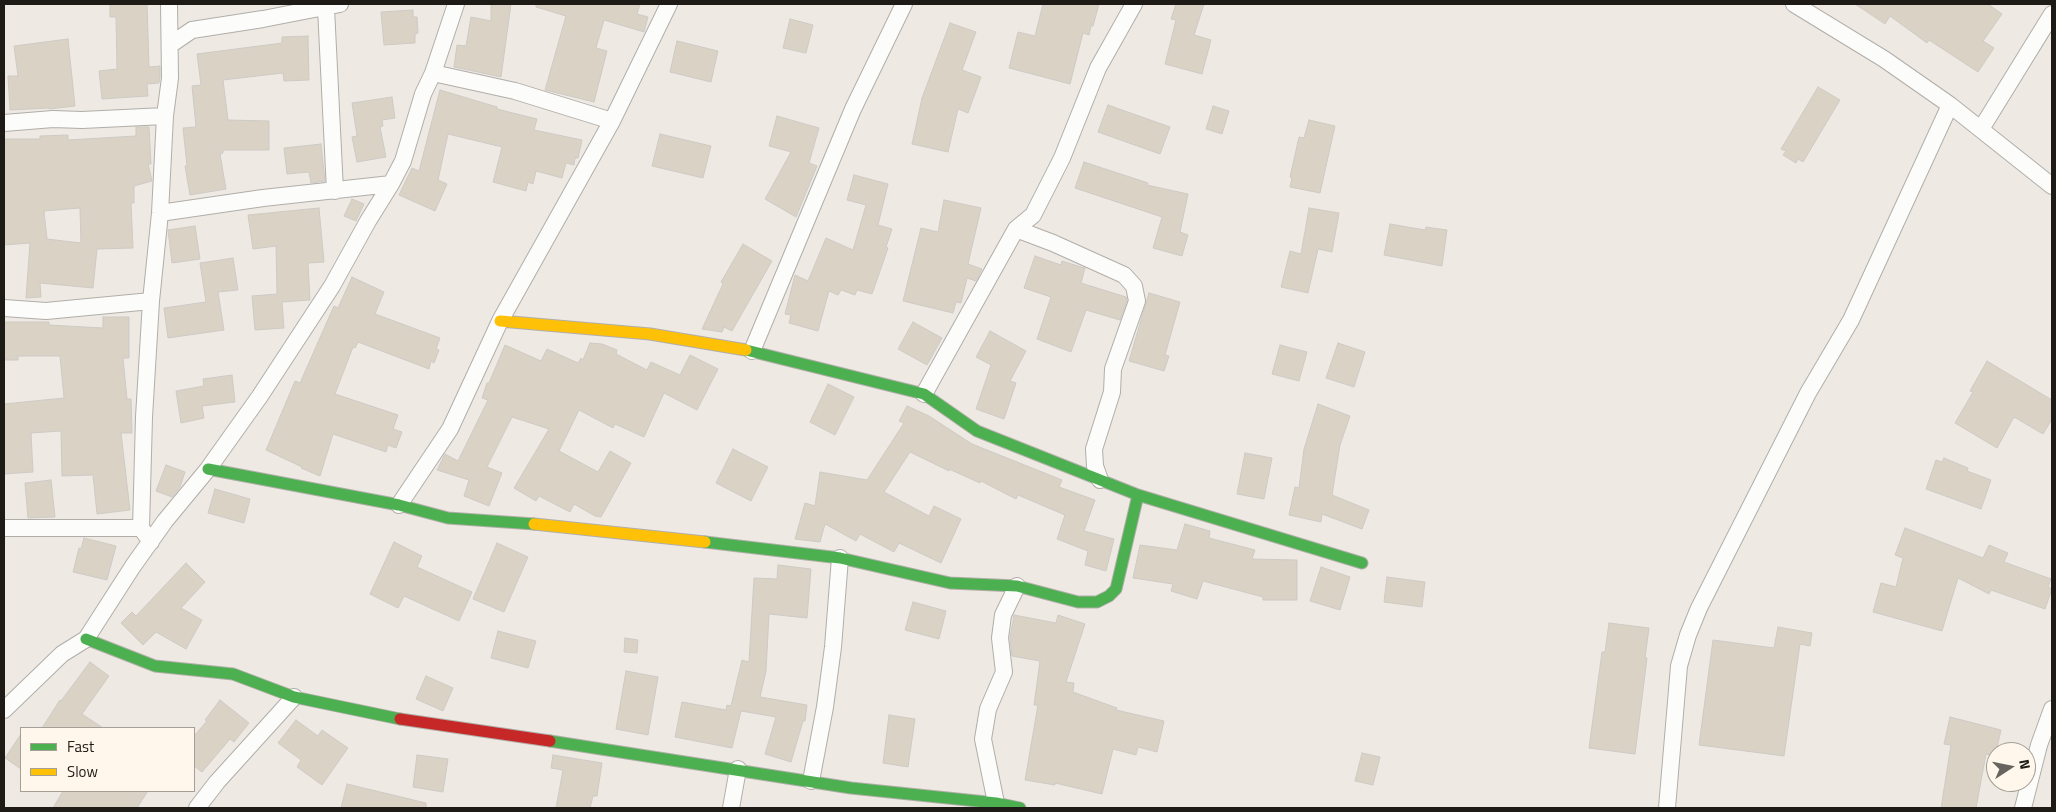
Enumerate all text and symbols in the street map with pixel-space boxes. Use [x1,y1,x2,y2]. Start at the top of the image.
legend [20,727,195,792]
text: Fast [67,735,94,758]
north arrow [1986,742,2036,792]
text: N [2014,757,2036,771]
text: Slow [67,760,98,783]

